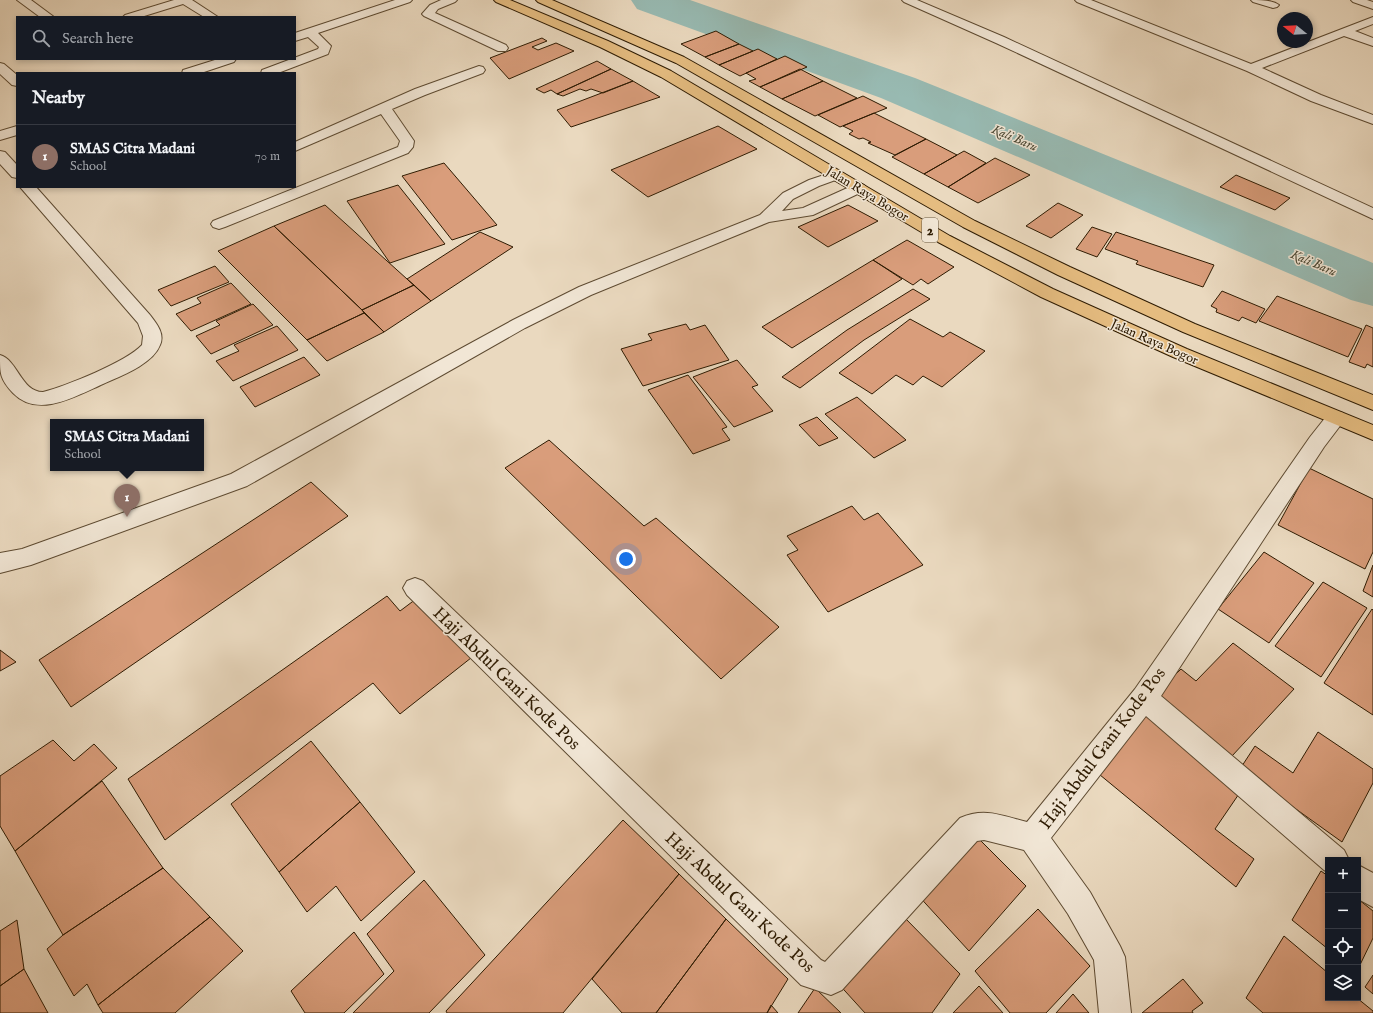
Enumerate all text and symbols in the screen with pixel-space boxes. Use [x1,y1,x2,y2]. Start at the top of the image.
north arrow [1277,12,1313,48]
search box [16,16,296,60]
icon: search [30,27,52,49]
text: Search here [62,29,133,48]
text: Nearby [32,88,85,109]
water label: Kali Baru [988,121,1040,156]
text: SMAS Citra Madani [70,139,195,158]
text: 1 [43,148,47,165]
text: 70 m [255,148,280,165]
text: School [70,158,107,175]
street label: Jalan Raya Bogor [821,162,912,226]
road number: 2 [922,218,938,242]
water label: Kali Baru [1287,246,1339,281]
street label: Jalan Raya Bogor [1106,315,1201,369]
popup [50,419,204,471]
text: SMAS Citra Madani [64,427,190,446]
text: School [64,446,101,463]
pin: 1 [114,484,140,517]
your location [616,549,636,569]
street label: Haji Abdul Gani Kode Pos [427,602,585,756]
street label: Haji Abdul Gani Kode Pos [1035,663,1172,834]
street label: Haji Abdul Gani Kode Pos [659,828,819,979]
map controls [1325,857,1361,1001]
button: + [1325,857,1361,893]
button: − [1325,893,1361,929]
button: locate [1325,929,1361,965]
button: layers [1325,965,1361,1001]

